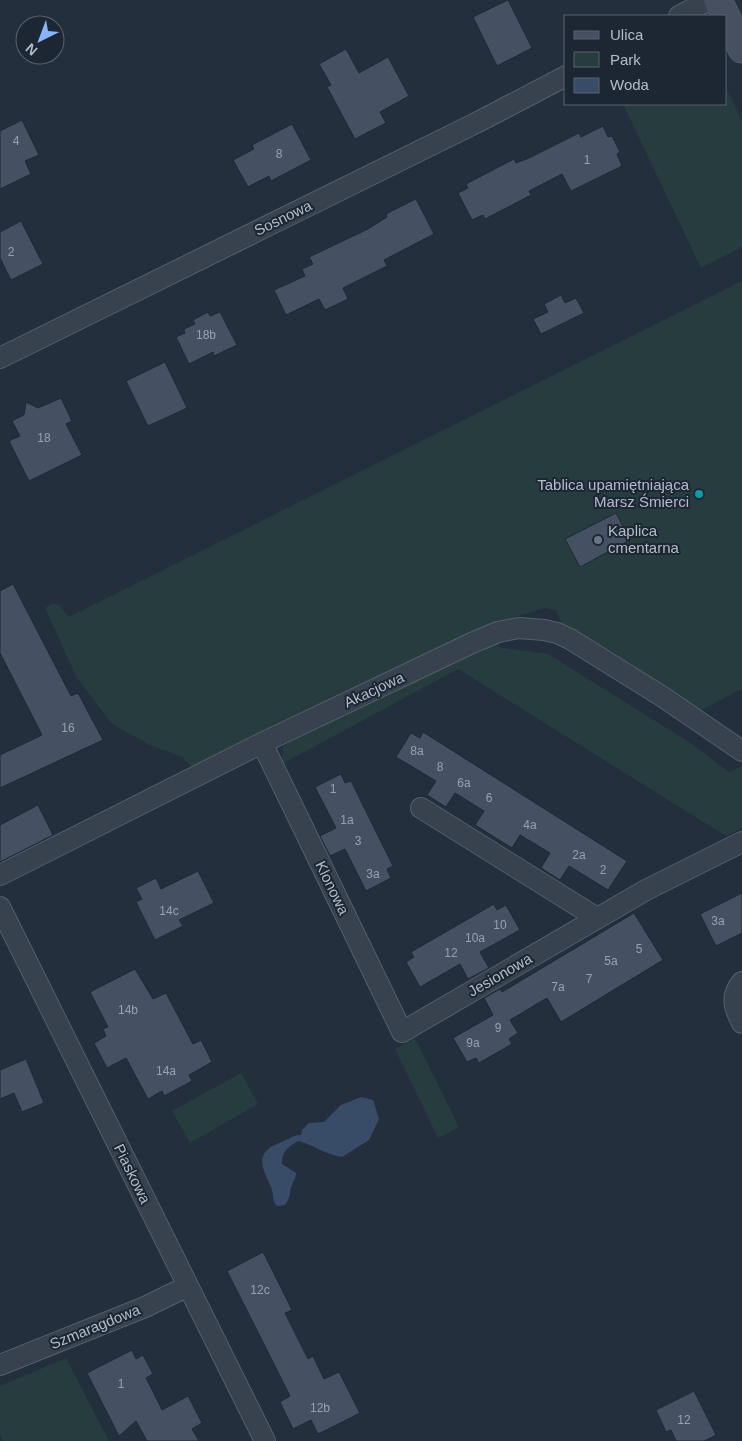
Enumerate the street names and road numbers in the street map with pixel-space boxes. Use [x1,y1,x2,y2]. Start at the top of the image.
street label: Sosnowa [251,196,315,239]
street label: Akacjowa [341,668,407,711]
street label: Klonowa [312,858,353,918]
street label: Jesionowa [465,949,535,1000]
street label: Piaskowa [111,1141,154,1207]
street label: Szmaragdowa [47,1300,143,1352]

